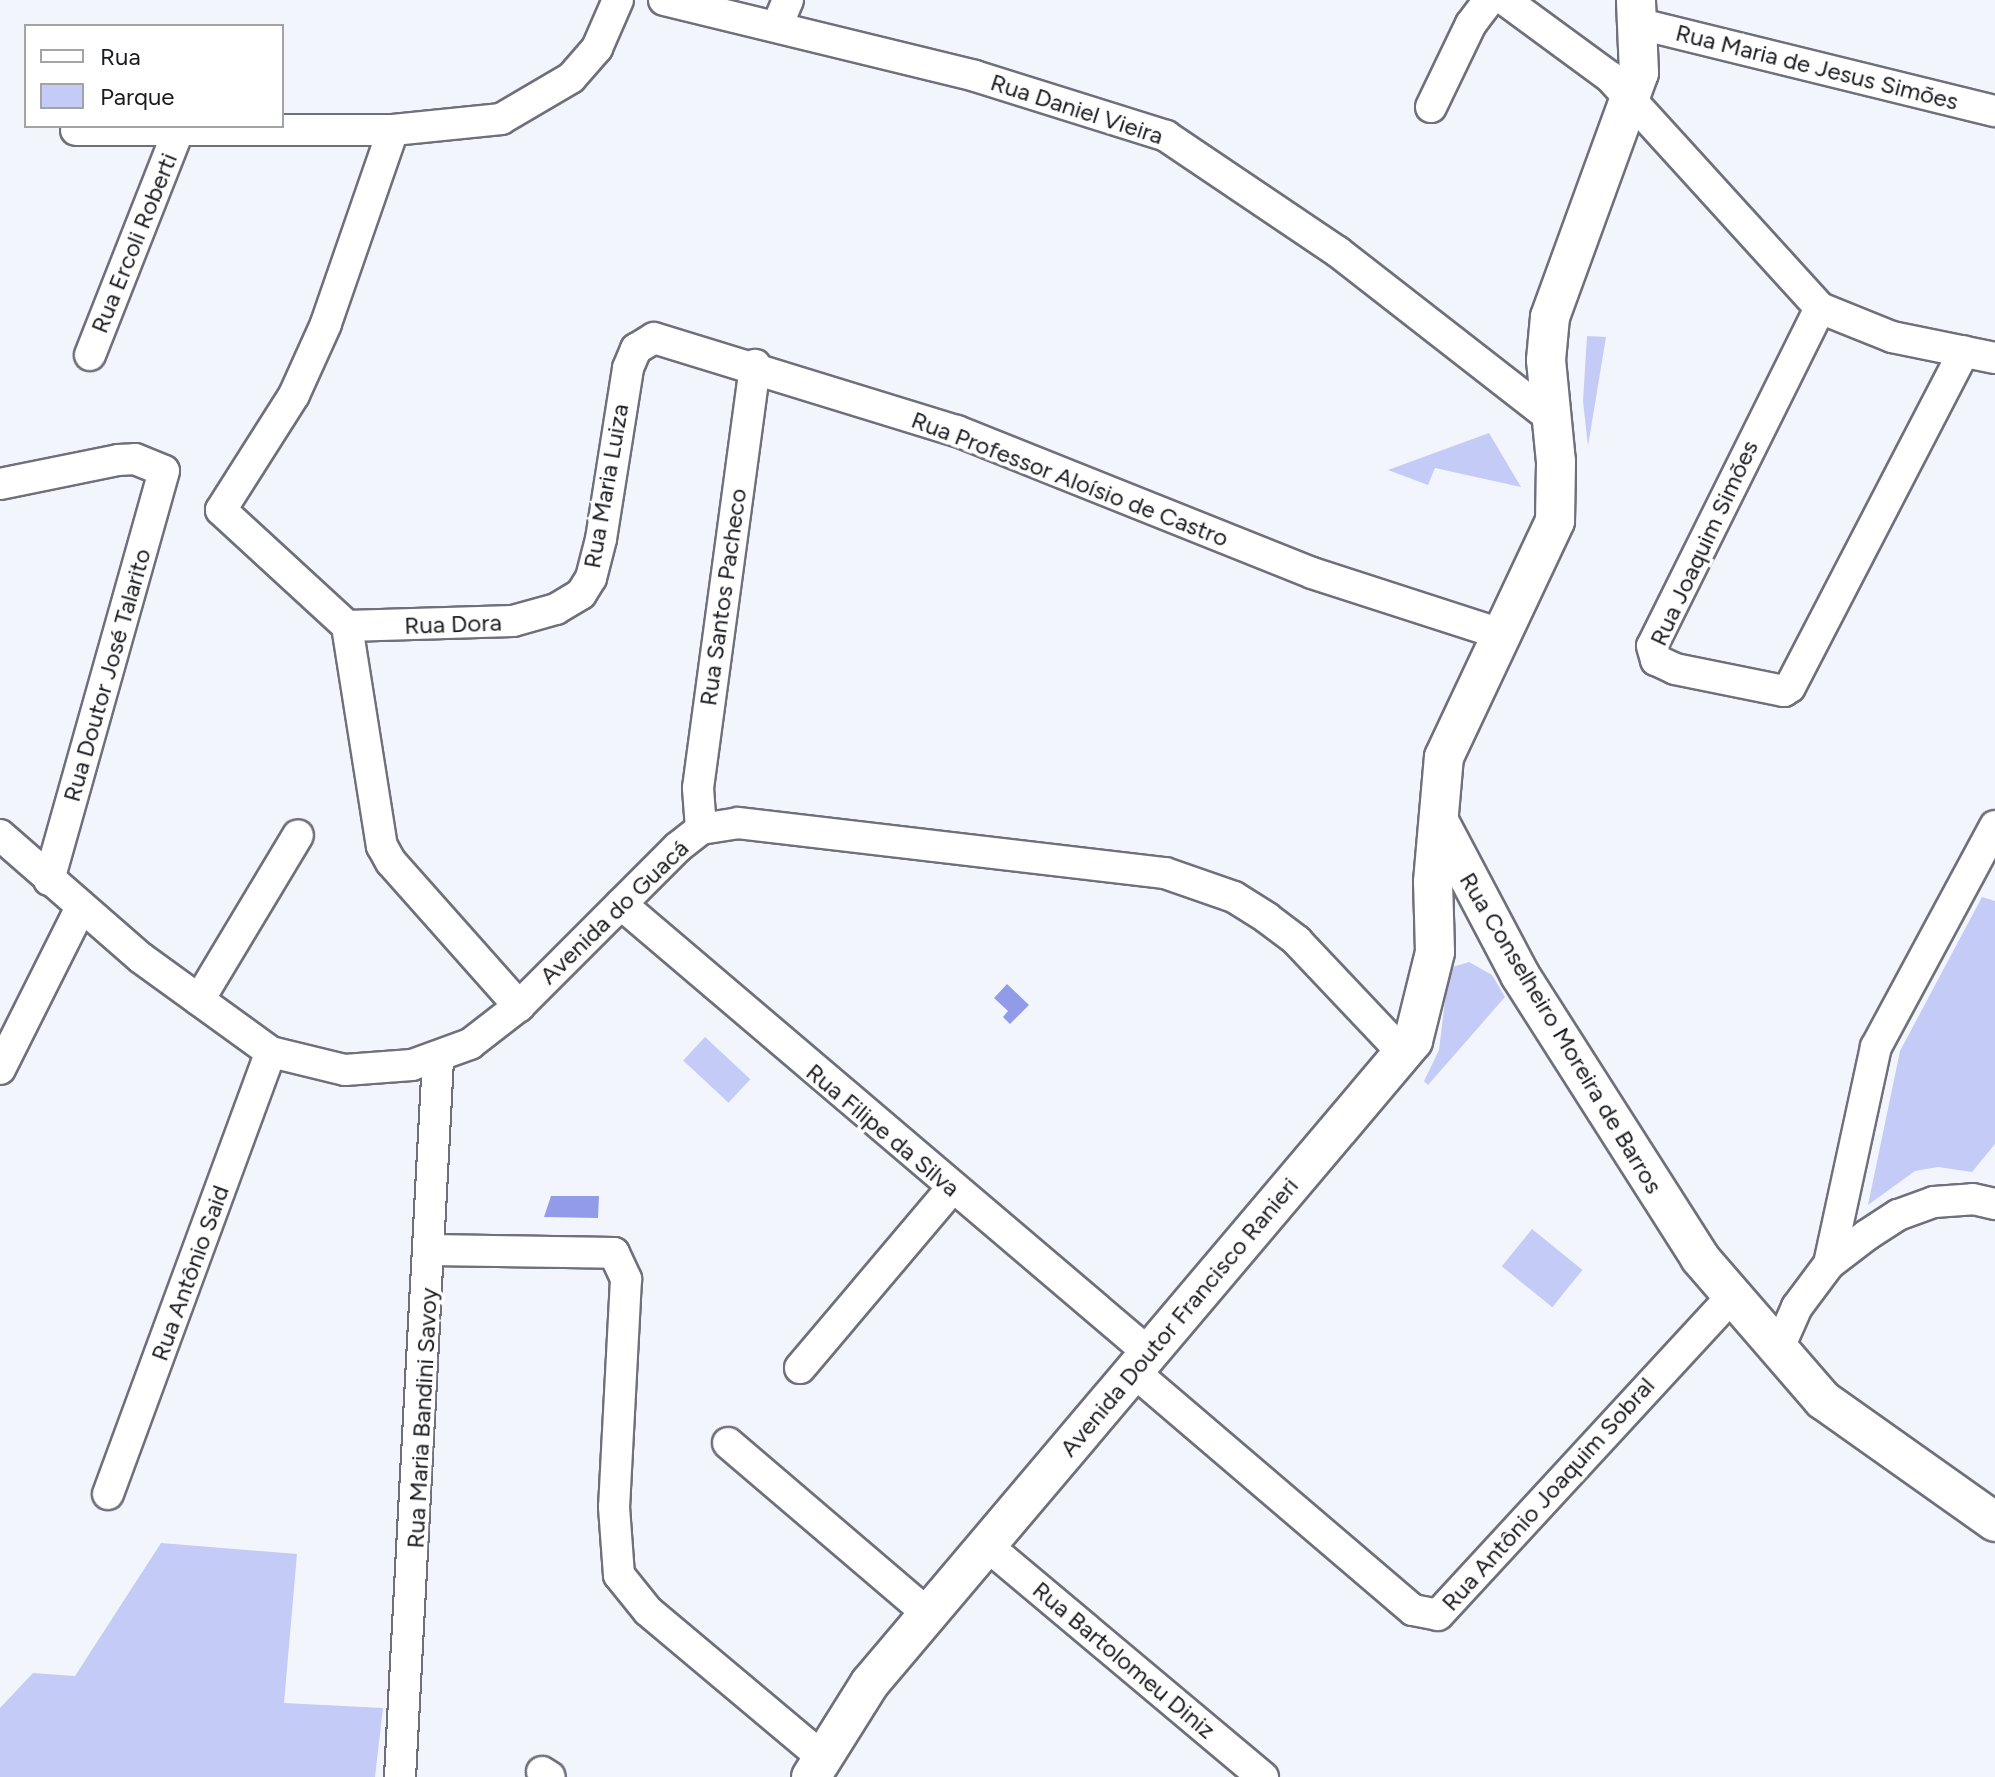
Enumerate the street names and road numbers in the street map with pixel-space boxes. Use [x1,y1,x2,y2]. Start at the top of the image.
street label: Rua Maria de Jesus Simões [1673,18,1961,116]
street label: Rua Daniel Vieira [987,68,1167,150]
street label: Rua Ercoli Roberti [85,149,183,337]
street label: Rua Maria Luiza [577,402,635,570]
street label: Rua Professor Aloísio de Castro [907,405,1233,553]
street label: Rua Joaquim Simões [1644,436,1764,650]
street label: Rua Santos Pacheco [693,486,753,708]
street label: Rua Doutor José Talarito [57,545,157,805]
street label: Rua Dora [404,608,502,640]
street label: Avenida do Guacá [534,834,694,990]
street label: Rua Conselheiro Moreira de Barros [1454,867,1668,1199]
street label: Rua Filipe da Silva [800,1057,966,1203]
street label: Avenida Doutor Francisco Ranieri [1054,1172,1304,1462]
street label: Rua Antônio Said [145,1181,235,1365]
street label: Rua Maria Bandini Savoy [401,1287,443,1549]
street label: Rua Antônio Joaquim Sobral [1436,1371,1660,1617]
street label: Rua Bartolomeu Diniz [1027,1575,1221,1745]

